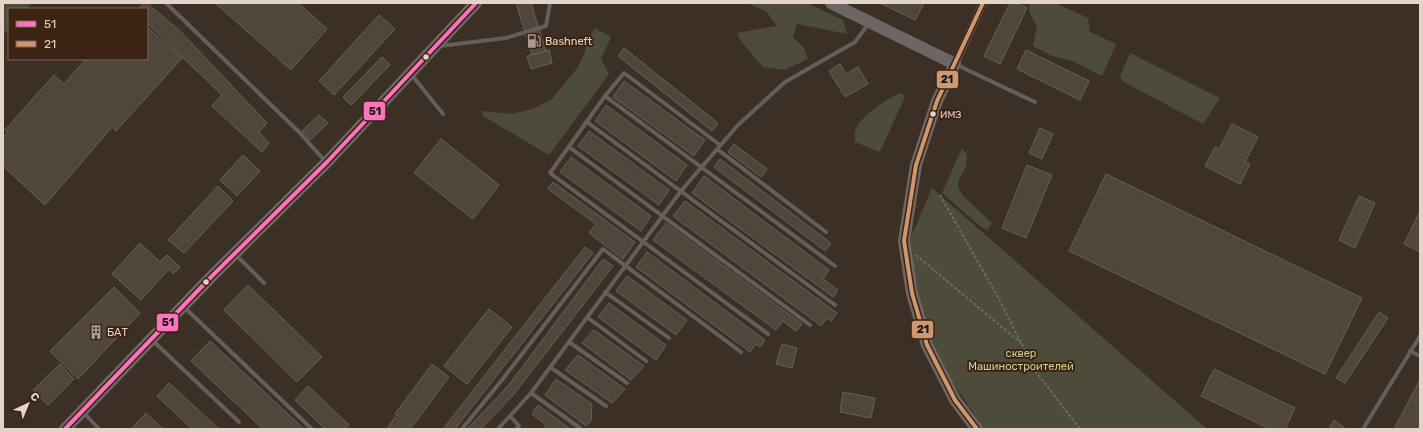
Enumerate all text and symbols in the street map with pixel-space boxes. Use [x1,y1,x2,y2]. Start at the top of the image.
legend [8,8,148,60]
text: 51 [44,17,56,31]
fuel station icon: Bashneft [526,33,542,49]
place label: Bashneft [545,35,593,48]
text: 21 [44,37,56,51]
unlabelled marker [421,52,431,62]
line badge: 21 [936,70,959,89]
text: 21 [941,73,953,86]
line badge: 51 [363,101,386,121]
text: 51 [369,105,381,118]
marker: ИМЗ [928,109,938,119]
place label: ИМЗ [940,109,962,121]
unlabelled marker [201,277,211,287]
line badge: 51 [156,313,179,332]
text: 51 [162,316,174,329]
line badge: 21 [911,320,934,339]
text: 21 [917,323,929,336]
building icon: БАТ [88,324,104,340]
place label: БАТ [107,326,128,339]
park label: сквер Машиностроителей [968,347,1074,373]
north arrow [8,384,48,424]
text: С [27,390,42,405]

